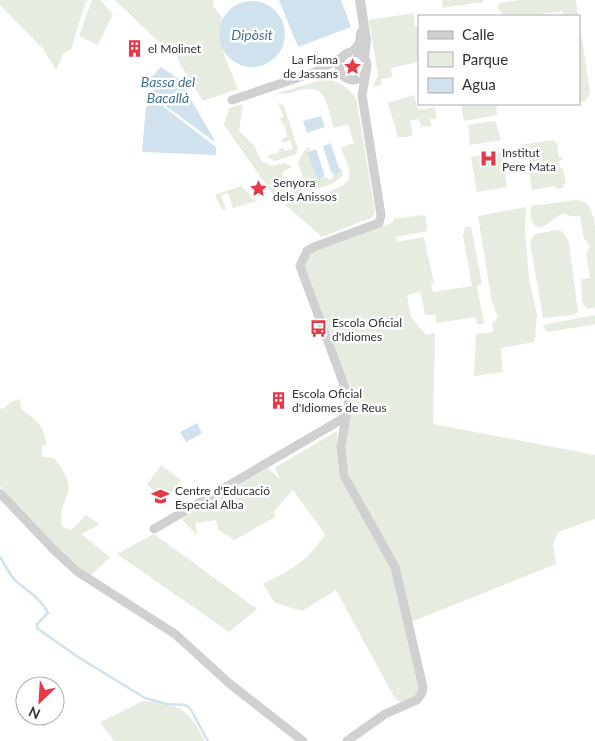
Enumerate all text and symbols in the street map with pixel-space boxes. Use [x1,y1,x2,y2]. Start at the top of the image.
legend [418,15,580,105]
text: Calle [462,25,495,43]
water label: Dipòsit [231,26,273,43]
building icon: el Molinet [124,38,144,58]
place label: el Molinet [148,41,202,56]
text: Parque [462,50,508,68]
place label: La Flama de Jassans [283,52,338,81]
place icon: La Flama de Jassans [342,56,362,76]
water label: Bassa del Bacallà [141,73,195,106]
text: Agua [462,75,496,93]
place label: Institut Pere Mata [502,145,556,174]
hospital icon: Institut Pere Mata [478,149,498,169]
place label: Senyora dels Anissos [273,175,337,204]
place icon: Senyora dels Anissos [249,179,269,199]
place label: Escola Oficial d'Idiomes [332,315,402,344]
bus stop icon: Escola Oficial d'Idiomes [308,319,328,339]
place label: Escola Oficial d'Idiomes de Reus [292,386,387,415]
building icon: Escola Oficial d'Idiomes de Reus [268,390,288,410]
place label: Centre d'Educació Especial Alba [175,483,270,512]
school or university icon: Centre d'Educació Especial Alba [151,487,171,507]
north arrow [15,676,65,726]
text: N [26,703,43,723]

